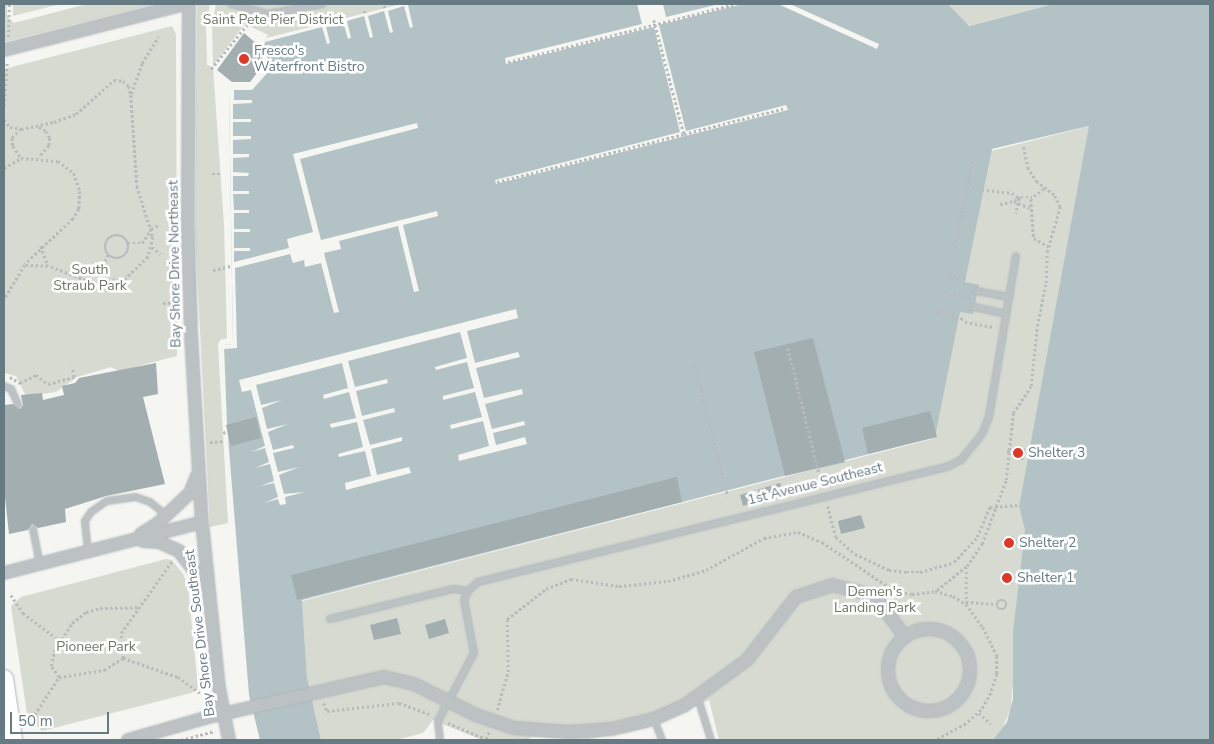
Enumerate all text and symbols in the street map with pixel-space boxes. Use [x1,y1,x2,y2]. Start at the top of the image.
park label: Saint Pete Pier District [203,12,343,28]
place label: Fresco's Waterfront Bistro [254,43,364,75]
marker: Fresco's Waterfront Bistro [238,53,250,65]
street label: Bay Shore Drive Northeast [165,180,185,348]
park label: South Straub Park [53,262,127,294]
place label: Shelter 3 [1028,445,1085,461]
marker: Shelter 3 [1012,447,1024,459]
street label: 1st Avenue Southeast [746,459,884,509]
place label: Shelter 2 [1019,535,1076,551]
marker: Shelter 2 [1003,537,1015,549]
street label: Bay Shore Drive Southeast [181,548,219,718]
place label: Shelter 1 [1017,570,1074,586]
marker: Shelter 1 [1001,572,1013,584]
park label: Demen's Landing Park [834,584,916,616]
park label: Pioneer Park [56,639,136,655]
scale bar [12,702,111,734]
text: 50 m [18,711,53,731]

